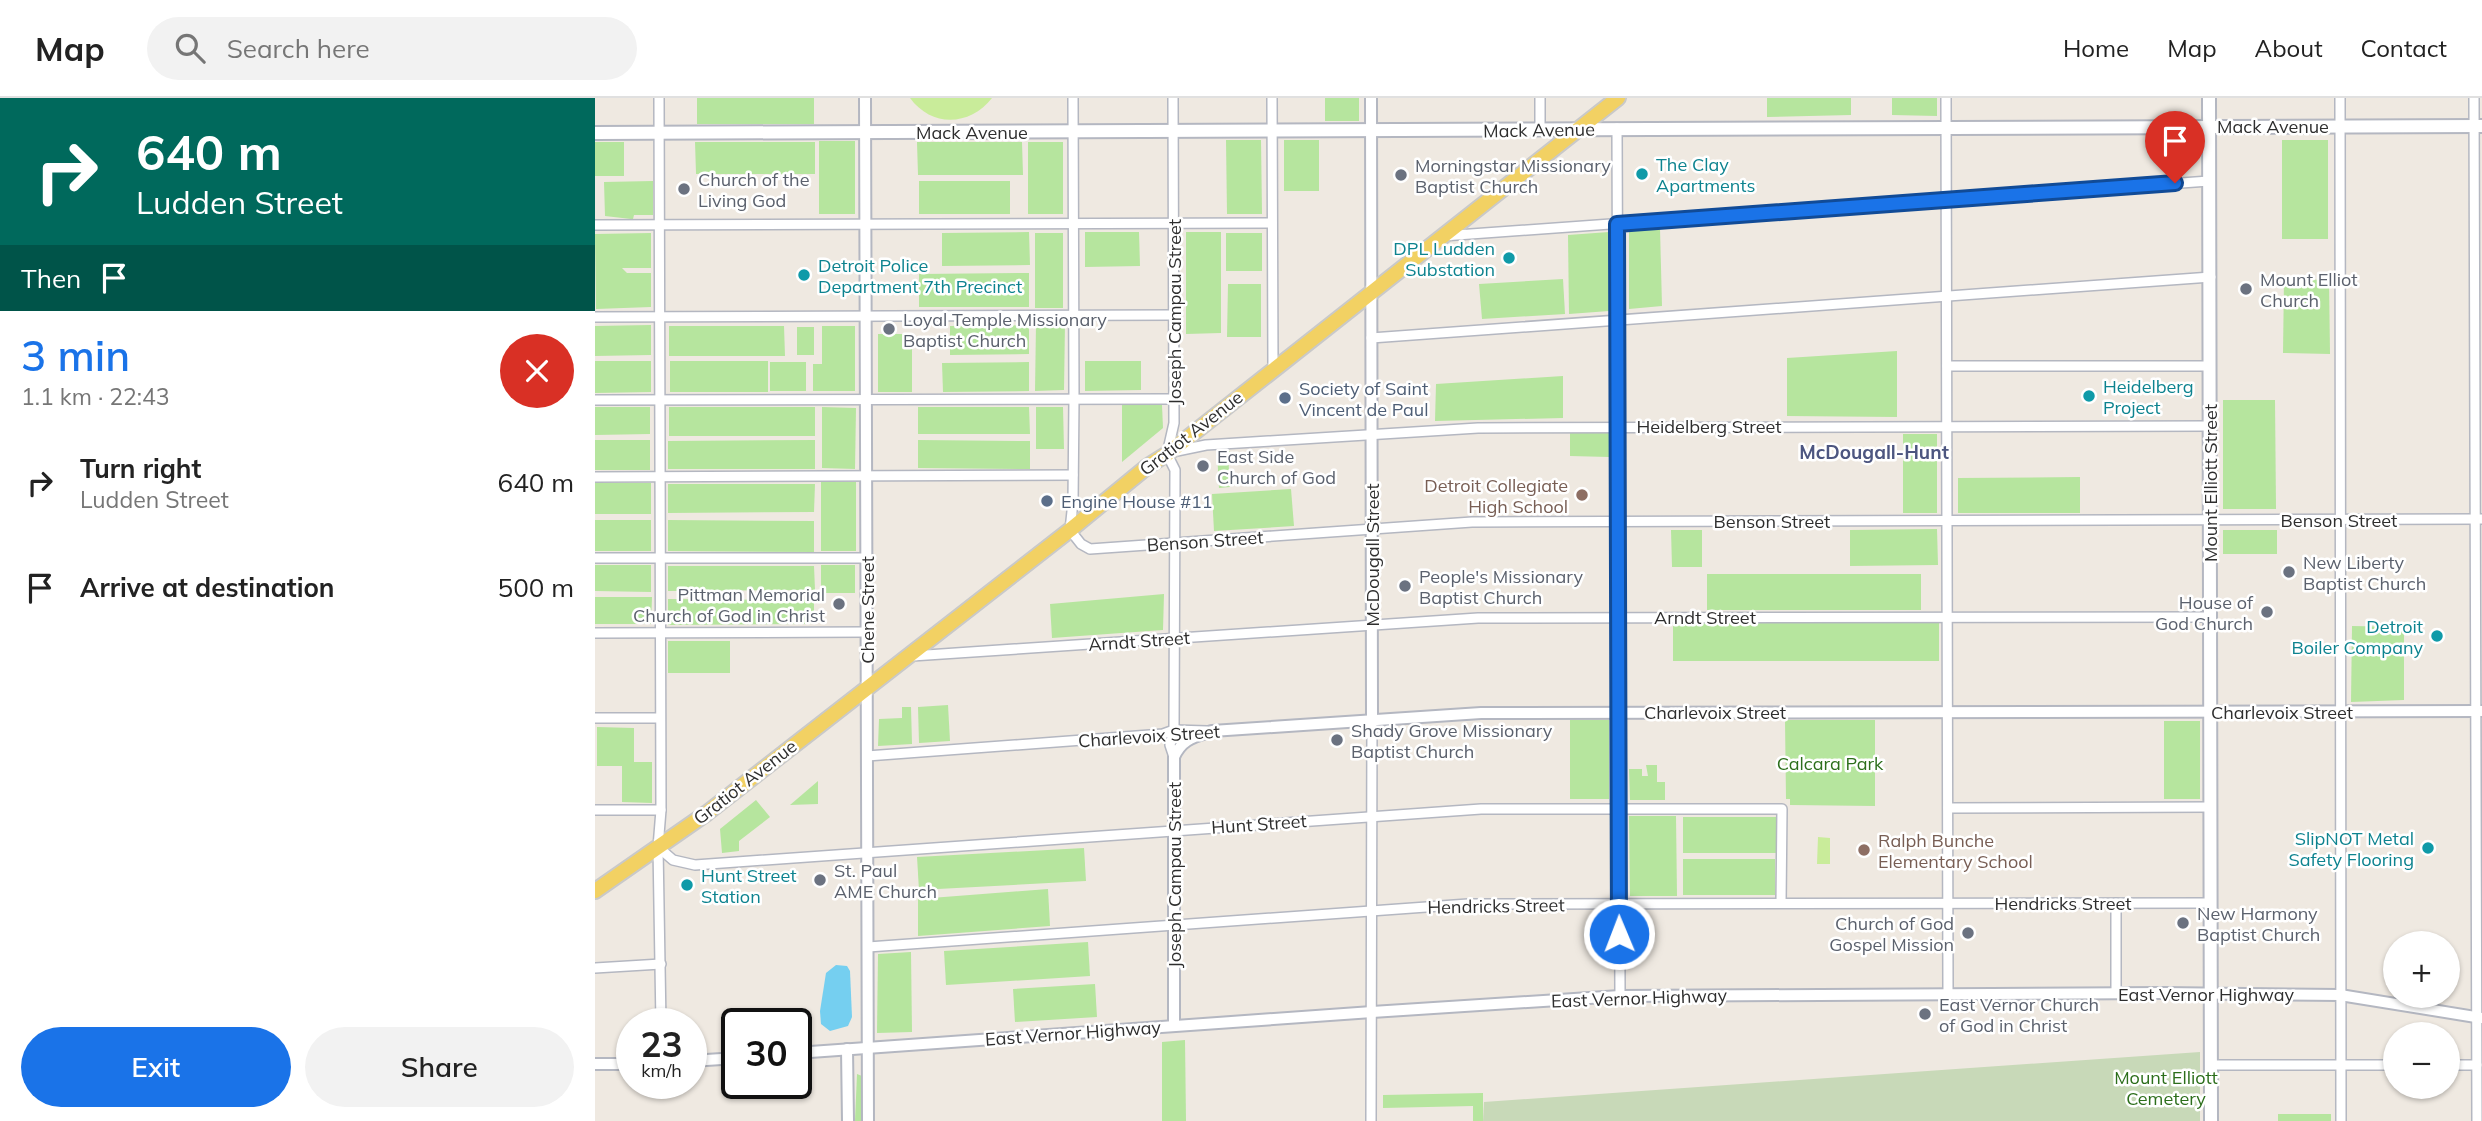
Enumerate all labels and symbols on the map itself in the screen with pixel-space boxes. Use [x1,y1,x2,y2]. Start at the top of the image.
pin [2145,111,2205,183]
street label: Mack Avenue [2217,115,2329,138]
street label: Mack Avenue [1483,118,1595,142]
street label: Mack Avenue [916,121,1028,144]
place label: The Clay Apartments [1656,153,1756,197]
place label: Morningstar Missionary Baptist Church [1415,154,1611,198]
marker: The Clay Apartments [1634,166,1650,182]
marker: Morningstar Missionary Baptist Church [1393,167,1409,183]
place label: Church of the Living God [698,168,809,212]
marker: Church of the Living God [676,181,692,197]
street label: Joseph Campau Street [1163,219,1186,405]
place label: DPL Ludden Substation [1393,237,1495,281]
marker: DPL Ludden Substation [1501,250,1517,266]
place label: Detroit Police Department 7th Precinct [818,254,1022,298]
marker: Detroit Police Department 7th Precinct [796,267,812,283]
place label: Mount Elliot Church [2260,268,2358,312]
marker: Mount Elliot Church [2238,281,2254,297]
place label: Loyal Temple Missionary Baptist Church [903,308,1107,352]
marker: Loyal Temple Missionary Baptist Church [881,321,897,337]
place label: Heidelberg Project [2103,375,2194,419]
place label: Society of Saint Vincent de Paul [1299,377,1429,421]
street label: Gratiot Avenue [1135,385,1247,481]
marker: Heidelberg Project [2081,388,2097,404]
marker: Society of Saint Vincent de Paul [1277,390,1293,406]
street label: Mount Elliott Street [2199,404,2222,562]
street label: Heidelberg Street [1636,415,1782,438]
district label: McDougall-Hunt [1799,440,1949,464]
place label: East Side Church of God [1217,445,1336,489]
marker: East Side Church of God [1195,458,1211,474]
place label: Detroit Collegiate High School [1424,474,1568,518]
street label: McDougall Street [1361,483,1384,627]
marker: Detroit Collegiate High School [1574,487,1590,503]
place label: Engine House #11 [1061,490,1213,513]
marker: Engine House #11 [1039,493,1055,509]
street label: Benson Street [2281,509,2397,532]
street label: Benson Street [1714,510,1830,533]
street label: Benson Street [1146,525,1264,557]
place label: New Liberty Baptist Church [2303,551,2426,595]
street label: Chene Street [856,556,879,664]
marker: New Liberty Baptist Church [2281,564,2297,580]
place label: People's Missionary Baptist Church [1419,565,1583,609]
marker: People's Missionary Baptist Church [1397,578,1413,594]
place label: Pittman Memorial Church of God in Christ [633,583,825,627]
place label: House of God Church [2155,591,2254,635]
marker: Pittman Memorial Church of God in Christ [831,596,847,612]
marker: House of God Church [2259,604,2275,620]
street label: Arndt Street [1654,606,1756,629]
place label: Detroit Boiler Company [2292,615,2423,659]
street label: Arndt Street [1087,626,1191,656]
marker: Detroit Boiler Company [2429,628,2445,644]
street label: Charlevoix Street [1644,701,1786,724]
street label: Charlevoix Street [2211,701,2353,724]
place label: Shady Grove Missionary Baptist Church [1351,719,1553,763]
street label: Charlevoix Street [1077,720,1221,752]
marker: Shady Grove Missionary Baptist Church [1329,732,1345,748]
street label: Gratiot Avenue [689,734,801,830]
park label: Calcara Park [1777,752,1884,775]
street label: Joseph Campau Street [1163,782,1186,968]
street label: Hunt Street [1211,809,1307,839]
place label: SlipNOT Metal Safety Flooring [2289,827,2414,871]
place label: Ralph Bunche Elementary School [1878,829,2033,873]
marker: SlipNOT Metal Safety Flooring [2420,840,2436,856]
marker: Ralph Bunche Elementary School [1856,842,1872,858]
place label: St. Paul AME Church [834,859,937,903]
place label: Hunt Street Station [701,864,797,908]
marker: St. Paul AME Church [812,872,828,888]
marker: Hunt Street Station [679,877,695,893]
street label: Hendricks Street [1994,892,2132,915]
street label: Hendricks Street [1427,893,1565,919]
position arrow [1582,897,1656,971]
place label: New Harmony Baptist Church [2197,902,2320,946]
place label: Church of God Gospel Mission [1829,912,1954,956]
marker: New Harmony Baptist Church [2175,915,2191,931]
marker: Church of God Gospel Mission [1960,925,1976,941]
street label: East Vernor Highway [1551,983,1728,1013]
street label: East Vernor Highway [2118,983,2294,1006]
place label: East Vernor Church of God in Christ [1939,993,2099,1037]
marker: East Vernor Church of God in Christ [1917,1006,1933,1022]
speed limit sign: 30 [721,1008,812,1099]
street label: East Vernor Highway [984,1015,1162,1051]
park label: Mount Elliott Cemetery [2114,1066,2218,1110]

